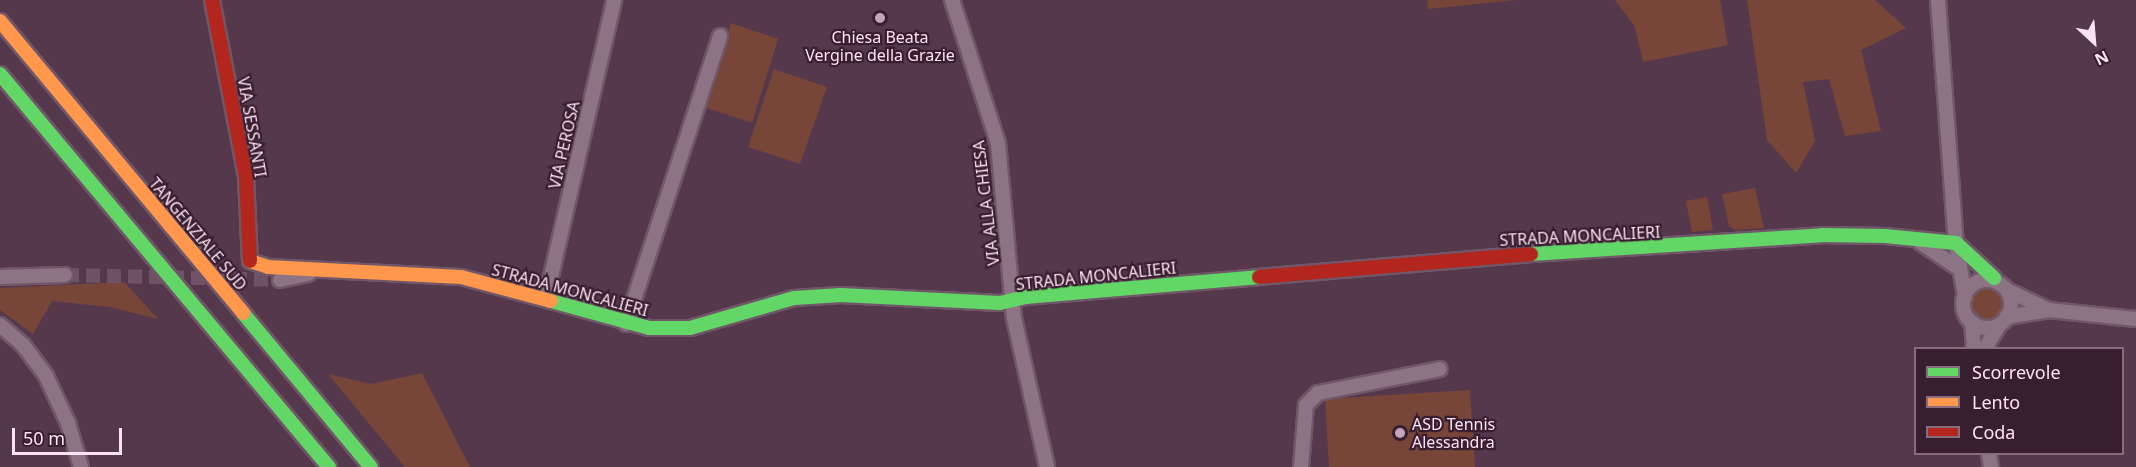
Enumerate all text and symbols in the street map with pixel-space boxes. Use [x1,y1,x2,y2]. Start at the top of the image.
marker: Chiesa Beata Vergine della Grazie [873,11,887,25]
north arrow [2064,12,2124,72]
place label: Chiesa Beata Vergine della Grazie [805,27,955,65]
text: N [2091,45,2113,71]
street label: VIA SESSANTI [234,75,270,179]
street label: VIA PEROSA [545,99,583,191]
street label: VIA ALLA CHIESA [969,139,1003,267]
street label: TANGENZIALE SUD [145,174,251,294]
street label: STRADA MONCALIERI [1499,222,1661,250]
street label: STRADA MONCALIERI [1015,258,1177,294]
street label: STRADA MONCALIERI [490,260,650,320]
legend [1914,347,2124,455]
text: Scorrevole [1972,360,2061,384]
text: Lento [1972,390,2020,414]
place label: ASD Tennis Alessandra [1412,414,1495,452]
scale bar [15,416,124,454]
text: Coda [1972,420,2015,444]
text: 50 m [23,426,65,450]
marker: ASD Tennis Alessandra [1393,426,1407,440]

